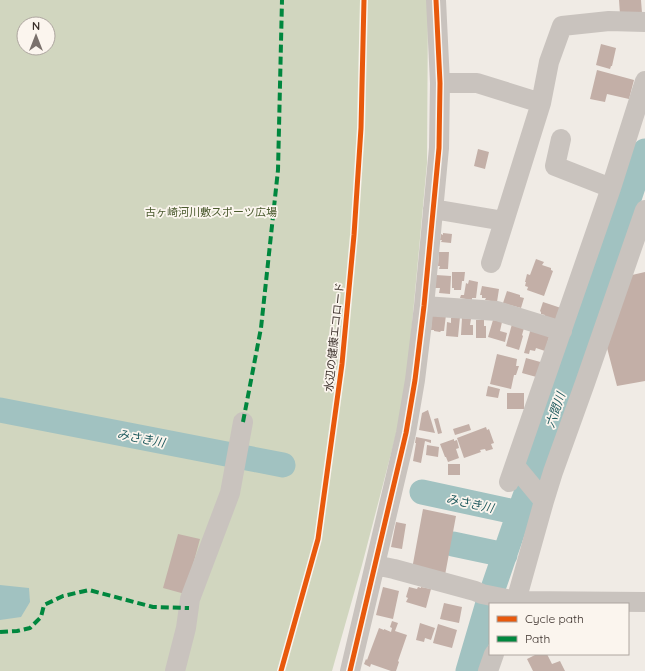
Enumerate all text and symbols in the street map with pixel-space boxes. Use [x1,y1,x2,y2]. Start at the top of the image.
north arrow [16,16,56,56]
text: N [32,19,40,33]
park label: 古ヶ崎河川敷スポーツ広場 [145,205,277,219]
street label: 水辺の健康エコロード [321,282,347,392]
water label: 六間川 [542,389,569,429]
water label: みさき川 [116,426,168,450]
water label: みさき川 [445,491,497,516]
legend [489,603,629,655]
text: Cycle path [525,611,584,626]
text: Path [525,631,550,646]

